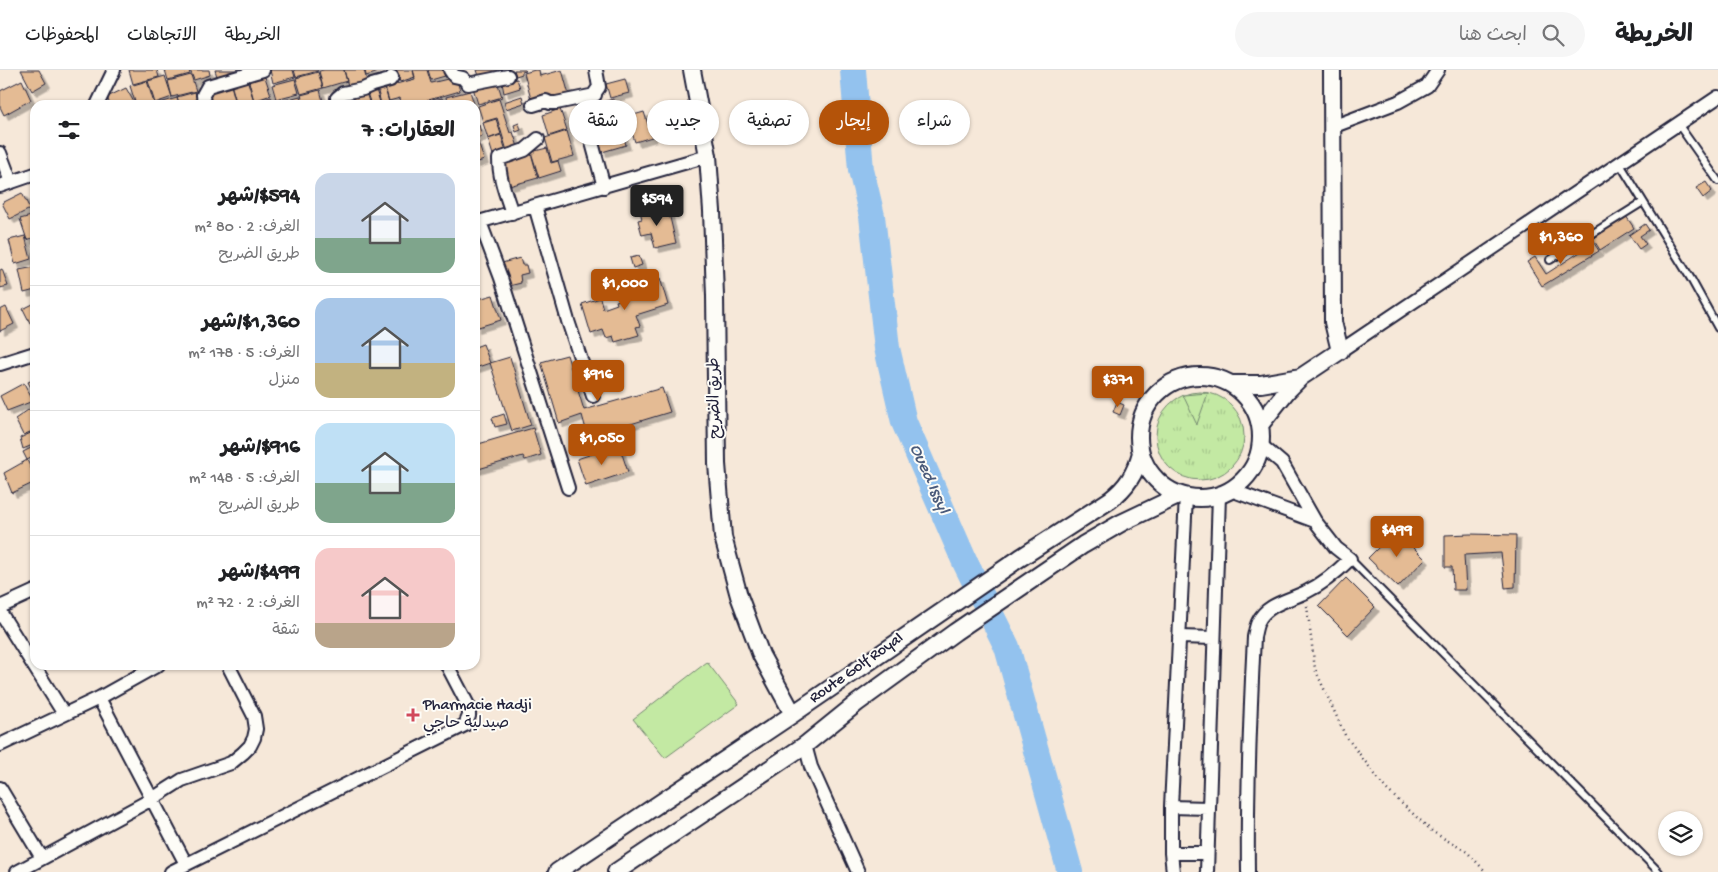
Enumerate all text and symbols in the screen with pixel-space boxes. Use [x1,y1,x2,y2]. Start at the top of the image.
search box [1235,12,1585,57]
icon: search [1539,21,1567,49]
text: الخريطة [1615,22,1693,51]
text: ابحث هنا [1459,25,1527,48]
text: المحفوظات [25,26,99,47]
text: الاتجاهات [127,26,197,47]
text: الخريطة [225,26,281,47]
chip: شقة [569,100,637,145]
chip: جديد [647,100,719,145]
chip: تصفية [729,100,809,145]
chip: إيجار [819,100,889,145]
chip: شراء [899,100,970,145]
icon: filters [55,116,83,144]
text: العقارات: 7 [362,120,455,145]
pin: $594 [627,184,687,227]
text: $594/شهر [219,185,300,210]
text: $594 [641,191,673,210]
icon: home [355,193,415,253]
text: الغرف: 2 · 80 m² [194,219,300,238]
pin: $1,360 [1520,222,1602,265]
text: $1,360 [1539,229,1583,248]
text: طريق الضريح [219,246,300,265]
pin: $1,000 [584,268,666,311]
text: $1,000 [602,275,648,294]
text: $1,360/شهر [202,311,300,336]
icon: home [355,318,415,378]
text: الغرف: 5 · 178 m² [188,345,300,364]
street label: طريق الضريح [706,357,726,439]
pin: $916 [568,360,628,402]
text: $916 [583,366,613,385]
pin: $371 [1088,366,1148,408]
text: منزل [268,372,300,391]
text: $371 [1103,372,1133,391]
pin: $1,050 [561,424,643,466]
text: $1,050 [579,430,625,449]
text: $916/شهر [221,436,300,461]
water label: Oued Issyl [904,441,954,518]
icon: home [355,443,415,503]
text: الغرف: 5 · 148 m² [189,470,300,489]
text: طريق الضريح [219,497,300,516]
pin: $499 [1367,516,1427,558]
text: $499 [1382,522,1412,541]
text: $499/شهر [220,561,300,586]
icon: home [355,568,415,628]
text: الغرف: 2 · 72 m² [196,595,300,614]
text: شقة [272,622,300,641]
street label: Route Golf Royal [806,630,908,708]
place label: Pharmacie Hadji صيدلية حاجي [422,697,532,736]
marker: Pharmacie Hadji صيدلية حاجي [407,709,419,721]
map controls [1658,811,1703,856]
button: layers [1658,811,1703,856]

